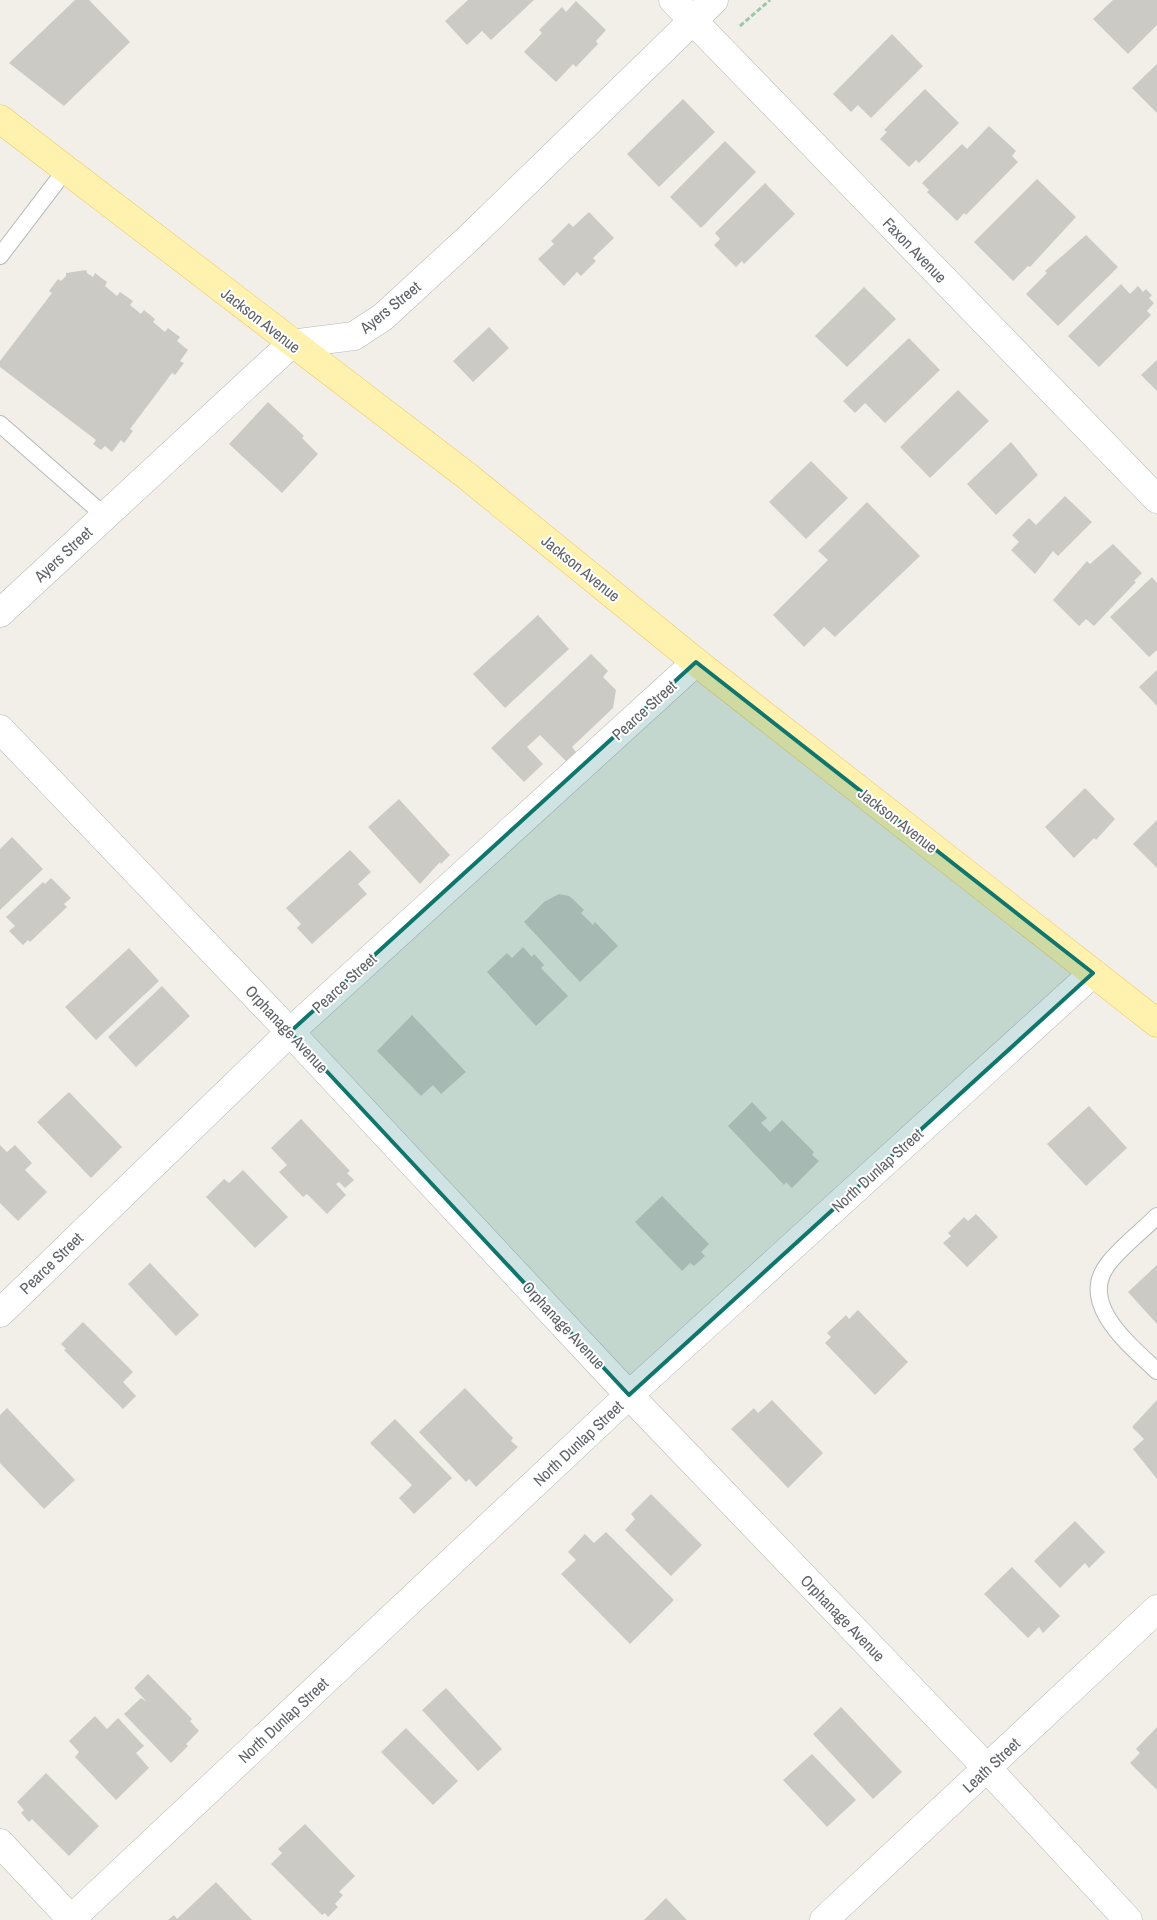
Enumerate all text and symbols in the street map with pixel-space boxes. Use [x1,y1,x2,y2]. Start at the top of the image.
street label: Faxon Avenue [878,212,952,288]
street label: Ayers Street [354,276,425,339]
street label: Jackson Avenue [217,282,305,358]
street label: Ayers Street [28,521,97,587]
street label: Jackson Avenue [537,529,625,607]
street label: Pearce Street [607,675,681,745]
street label: Jackson Avenue [854,782,942,858]
street label: Pearce Street [307,948,381,1018]
street label: Orphanage Avenue [240,980,334,1078]
street label: North Dunlap Street [827,1123,928,1217]
street label: Pearce Street [15,1227,88,1299]
street label: Orphanage Avenue [517,1276,611,1374]
street label: North Dunlap Street [528,1395,628,1491]
street label: Orphanage Avenue [796,1570,890,1666]
street label: North Dunlap Street [233,1672,333,1768]
street label: Leath Street [957,1732,1025,1797]

